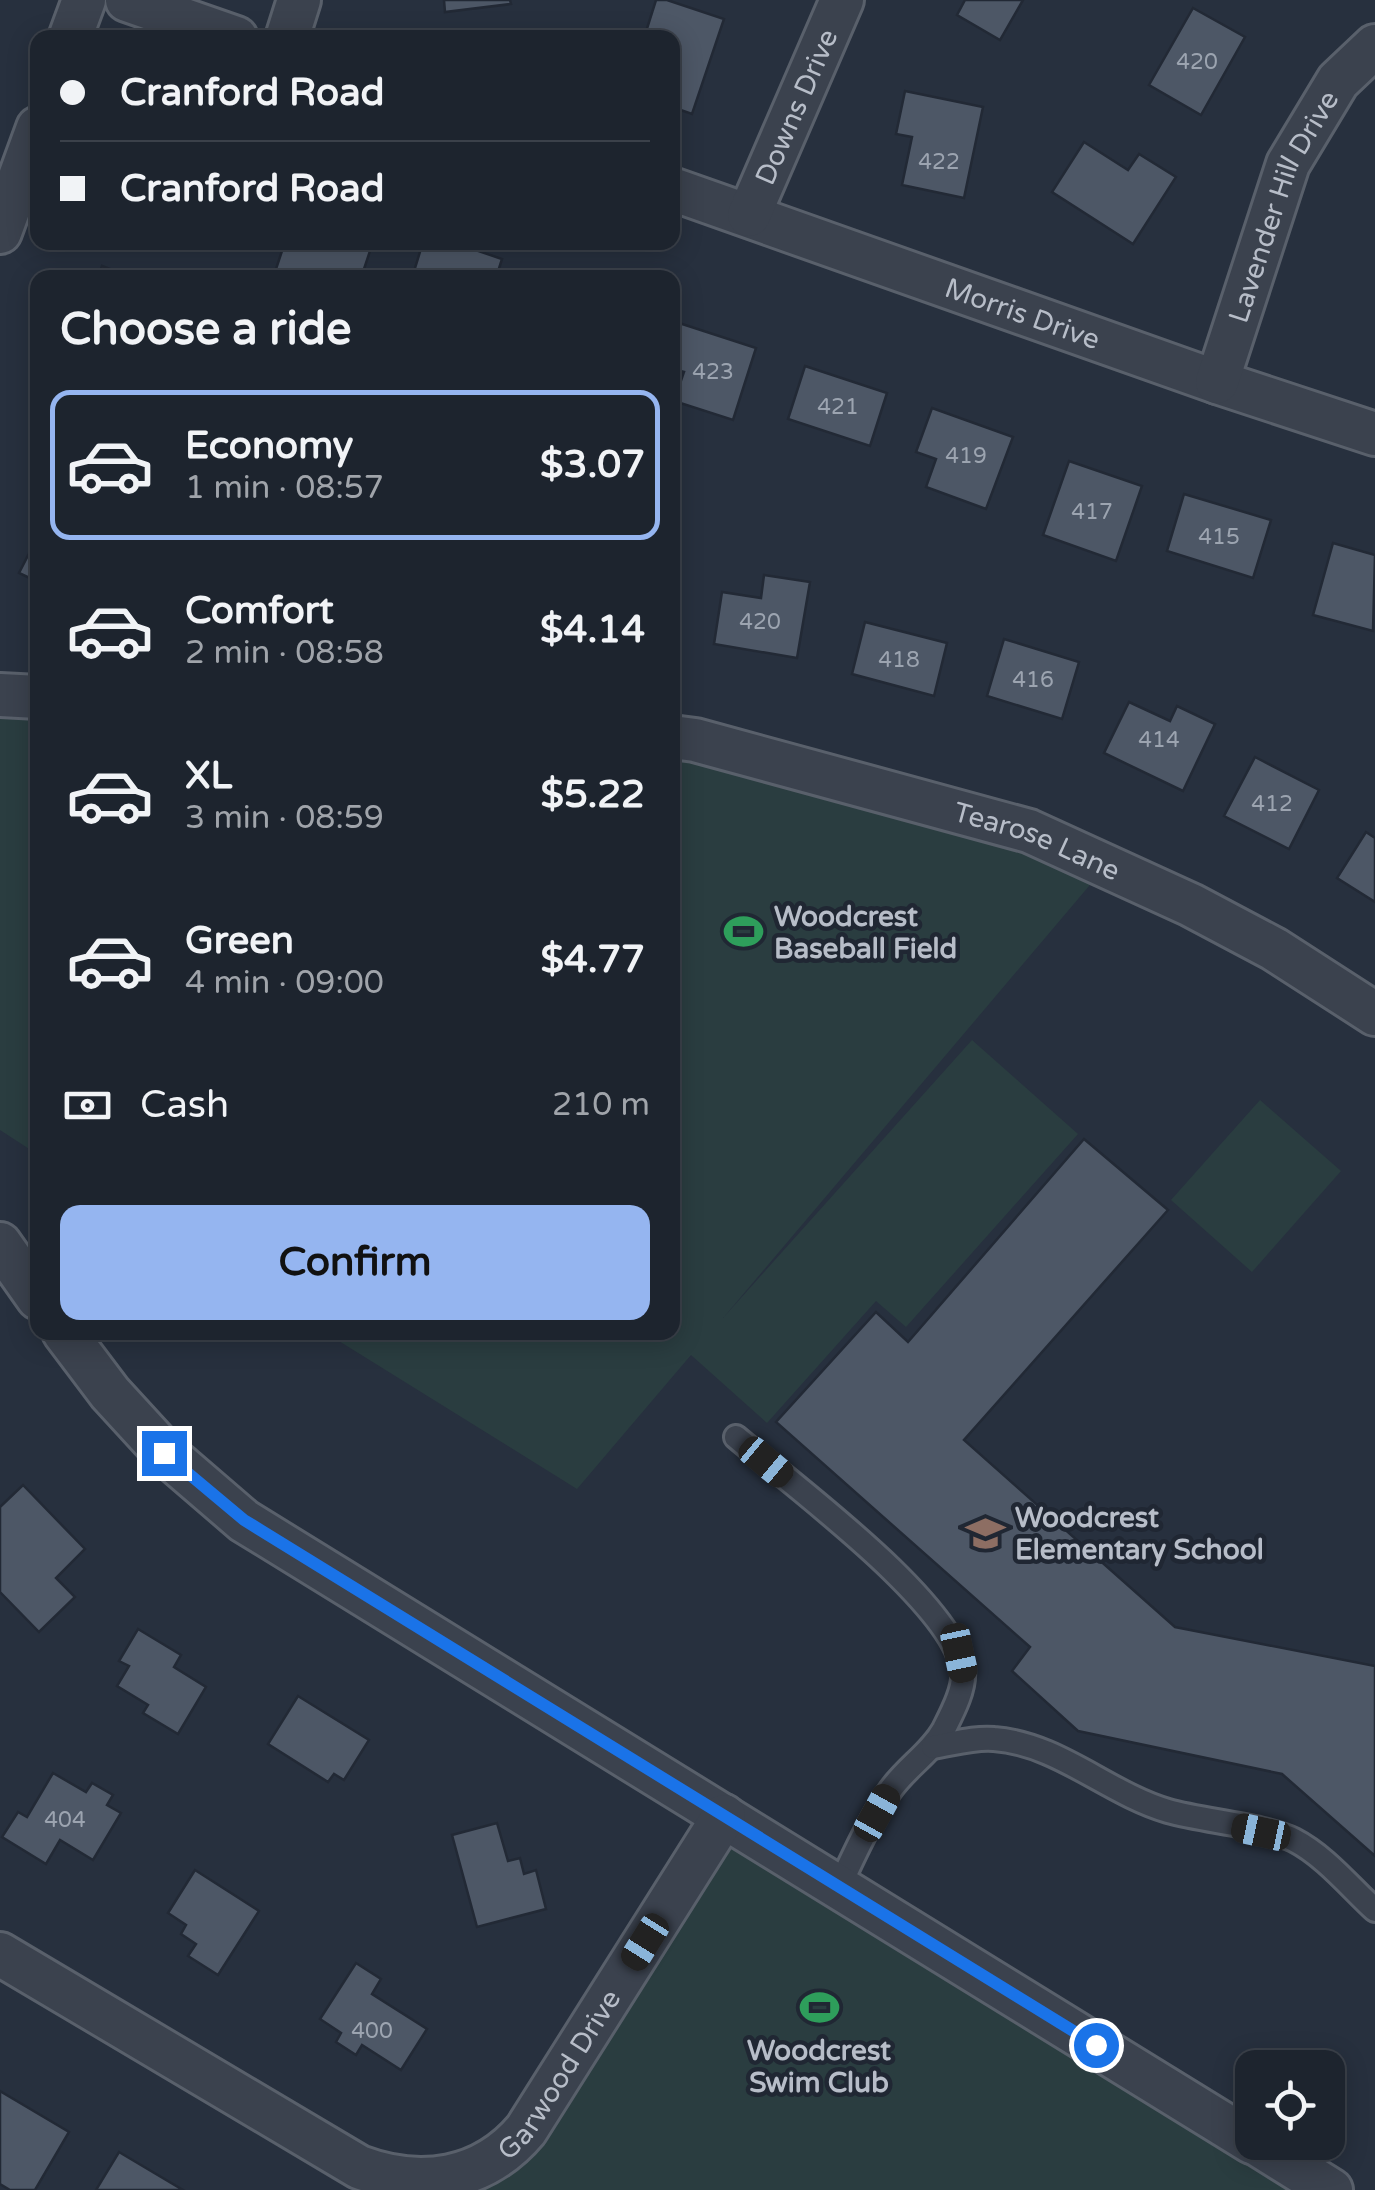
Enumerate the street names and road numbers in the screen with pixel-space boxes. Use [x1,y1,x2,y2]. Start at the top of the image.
street label: Downs Drive [748,24,845,190]
street label: Lavender Hill Drive [1221,85,1346,327]
street label: Morris Drive [940,271,1104,357]
street label: Tearose Lane [950,795,1125,888]
street label: Garwood Drive [491,1983,628,2168]

